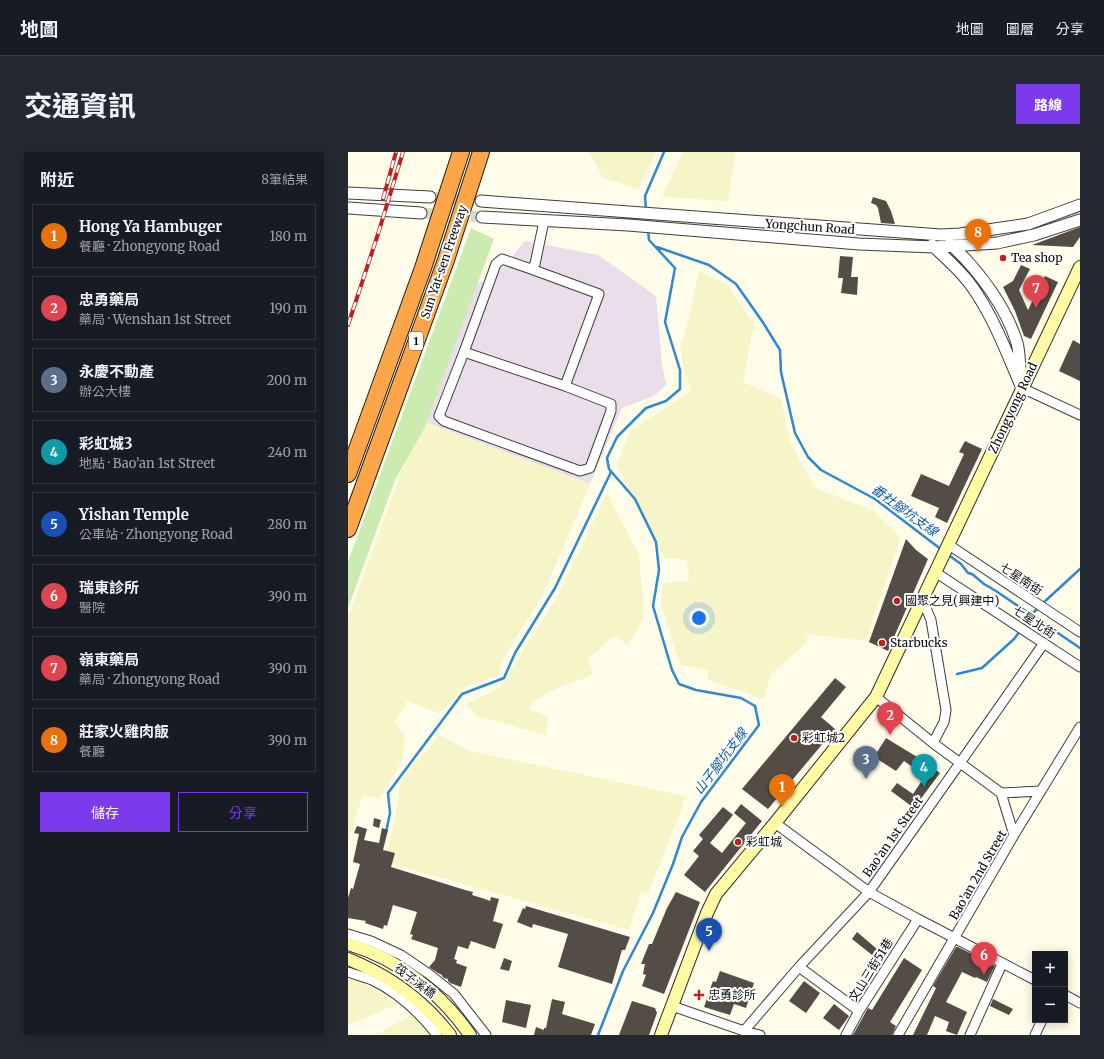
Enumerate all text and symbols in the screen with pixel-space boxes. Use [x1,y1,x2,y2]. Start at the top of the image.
text: 地圖 [20,17,58,41]
text: 地圖 [956,20,984,38]
text: 圖層 [1006,20,1034,38]
text: 分享 [1056,20,1084,38]
button: 路線 [1016,84,1080,124]
text: 交通資訊 [24,88,136,124]
text: 附近 [40,169,74,191]
text: 8筆結果 [261,171,308,188]
street label: Sun Yat-sen Freeway [417,203,470,321]
street label: Yongchun Road [764,216,855,237]
text: Hong Ya Hambuger [79,217,222,236]
pin: 8 [965,219,991,252]
text: 1 [51,228,57,245]
text: 180 m [269,228,307,245]
text: 餐廳 · Zhongyong Road [79,238,220,255]
place label: Tea shop [1011,250,1063,265]
marker: Tea shop [998,253,1008,263]
pin: 7 [1023,275,1049,308]
text: 忠勇藥局 [79,290,139,309]
text: 2 [50,300,58,317]
text: 190 m [270,300,307,317]
text: 藥局 · Wenshan 1st Street [79,311,231,328]
road number: 1 [409,332,423,350]
street label: Zhongyong Road [985,360,1040,456]
text: 永慶不動產 [79,362,154,381]
text: 3 [50,372,58,389]
text: 200 m [267,372,307,389]
text: 辦公大樓 [79,383,131,400]
text: 彩虹城3 [79,434,133,453]
text: 4 [50,444,58,461]
text: 240 m [267,444,307,461]
text: 地點 · Bao’an 1st Street [79,455,215,472]
water label: 番社腳坑支線 [868,481,943,541]
text: Yishan Temple [79,505,189,524]
text: 5 [50,516,58,533]
text: 280 m [267,516,307,533]
text: 公車站 · Zhongyong Road [79,526,233,543]
street label: 七星南街 [997,559,1045,598]
text: 瑞東診所 [79,578,139,597]
text: 6 [50,588,58,605]
text: 390 m [268,588,307,605]
place label: 國聚之見(興建中) [905,593,999,608]
marker: 國聚之見(興建中) [892,596,902,606]
text: 醫院 [79,599,105,616]
street label: 七星北街 [1010,602,1058,641]
your location [689,608,709,628]
place label: Starbucks [890,635,948,650]
marker: Starbucks [877,638,887,648]
text: 嶺東藥局 [79,650,139,669]
text: 7 [50,660,58,677]
text: 390 m [268,660,307,677]
text: 藥局 · Zhongyong Road [79,671,220,688]
pin: 2 [877,702,903,735]
text: 莊家火雞肉飯 [79,722,169,741]
water label: 山子腳坑支線 [690,723,752,798]
place label: 彩虹城2 [802,730,845,745]
text: 8 [50,732,58,749]
text: 390 m [268,732,307,749]
marker: 彩虹城2 [789,733,799,743]
text: 餐廳 [79,743,105,760]
pin: 3 [853,746,879,779]
pin: 4 [911,754,937,787]
pin: 1 [769,774,795,807]
button: 儲存 [40,792,170,832]
button: 分享 [178,792,308,832]
street label: Bao’an 1st Street [859,793,926,880]
street label: Bao’an 2nd Street [946,827,1009,922]
place label: 彩虹城 [746,834,782,849]
marker: 彩虹城 [733,837,743,847]
pin: 5 [696,918,722,951]
street label: 文山三街51巷 [845,935,896,1004]
pin: 6 [971,942,997,975]
map controls [1032,951,1068,1023]
button: + [1032,951,1068,987]
street label: 筏子溪橋 [392,960,439,1001]
place label: 忠勇診所 [708,987,756,1002]
button: − [1032,987,1068,1023]
marker: 忠勇診所 [693,989,705,1001]

